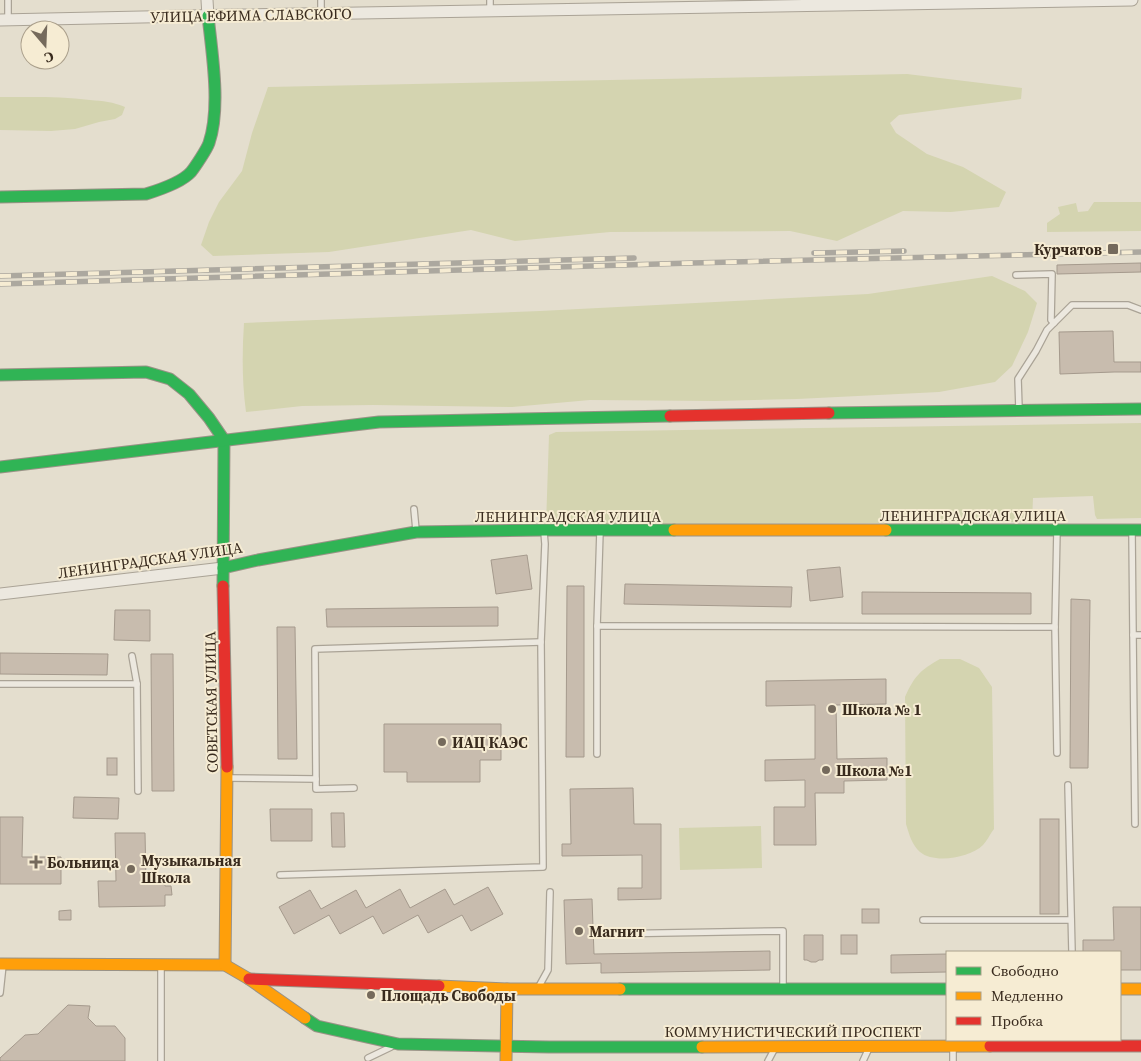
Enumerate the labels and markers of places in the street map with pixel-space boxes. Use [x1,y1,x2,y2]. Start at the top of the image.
place label: Курчатов [1034,239,1102,260]
marker: Курчатов [1106,242,1120,256]
place label: Школа № 1 [842,699,922,720]
marker: Школа № 1 [826,703,838,715]
place label: ИАЦ КАЭС [452,732,528,753]
marker: ИАЦ КАЭС [436,736,448,748]
place label: Школа №1 [836,760,912,781]
marker: Школа №1 [820,764,832,776]
place label: Музыкальная Школа [141,850,241,888]
place label: Больница [47,852,120,873]
marker: Больница [29,855,43,869]
marker: Музыкальная Школа [125,863,137,875]
place label: Магнит [589,921,645,942]
marker: Магнит [573,925,585,937]
place label: Площадь Свободы [381,985,516,1006]
marker: Площадь Свободы [365,989,377,1001]

